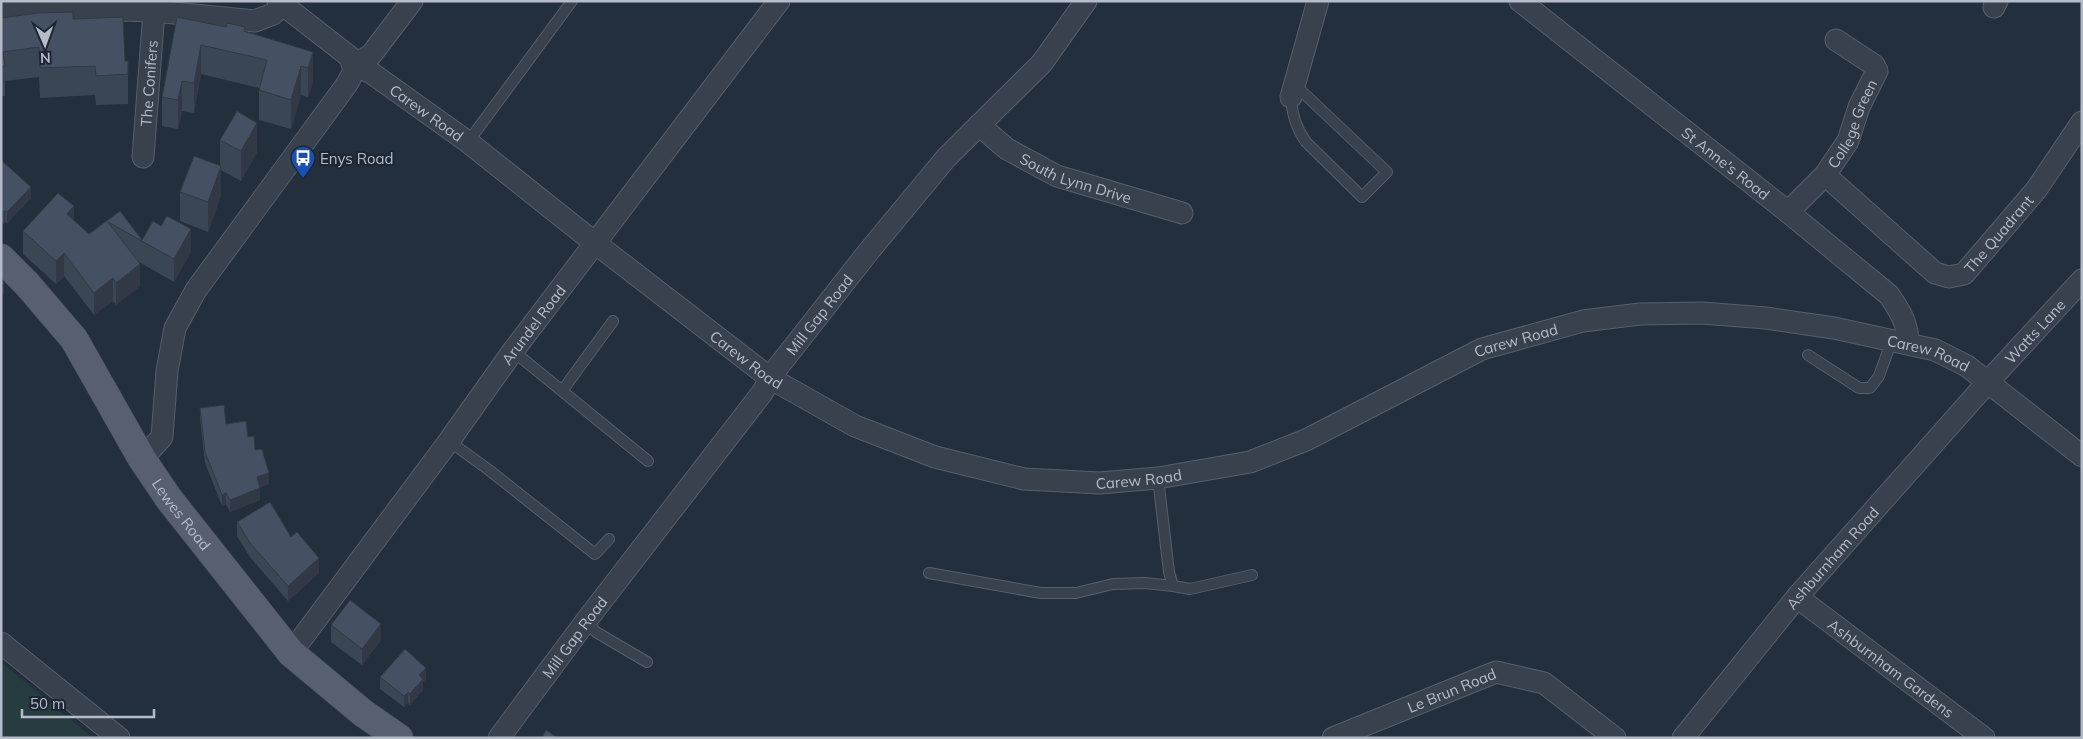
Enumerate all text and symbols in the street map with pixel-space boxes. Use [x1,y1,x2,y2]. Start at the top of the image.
north arrow [20,20,70,70]
street label: The Conifers [136,39,161,127]
text: N [40,49,51,67]
street label: College Green [1823,76,1881,172]
street label: Carew Road [386,80,467,145]
street label: St Anne's Road [1678,123,1774,204]
bus stop icon: Enys Road [290,145,316,179]
street label: South Lynn Drive [1017,148,1134,207]
place label: Enys Road [320,149,393,168]
street label: The Quadrant [1960,191,2037,277]
street label: Mill Gap Road [782,270,857,359]
street label: Arundel Road [497,281,570,368]
street label: Watts Lane [2000,295,2069,367]
street label: Carew Road [1470,319,1560,361]
street label: Carew Road [706,326,786,393]
street label: Carew Road [1885,330,1973,375]
street label: Carew Road [1095,465,1183,493]
street label: Lewes Road [148,475,215,554]
street label: Ashburnham Road [1782,502,1883,613]
street label: Mill Gap Road [538,592,611,682]
street label: Ashburnham Gardens [1824,614,1958,722]
street label: Le Brun Road [1404,664,1499,716]
scale bar [22,686,155,718]
text: 50 m [30,694,65,713]

